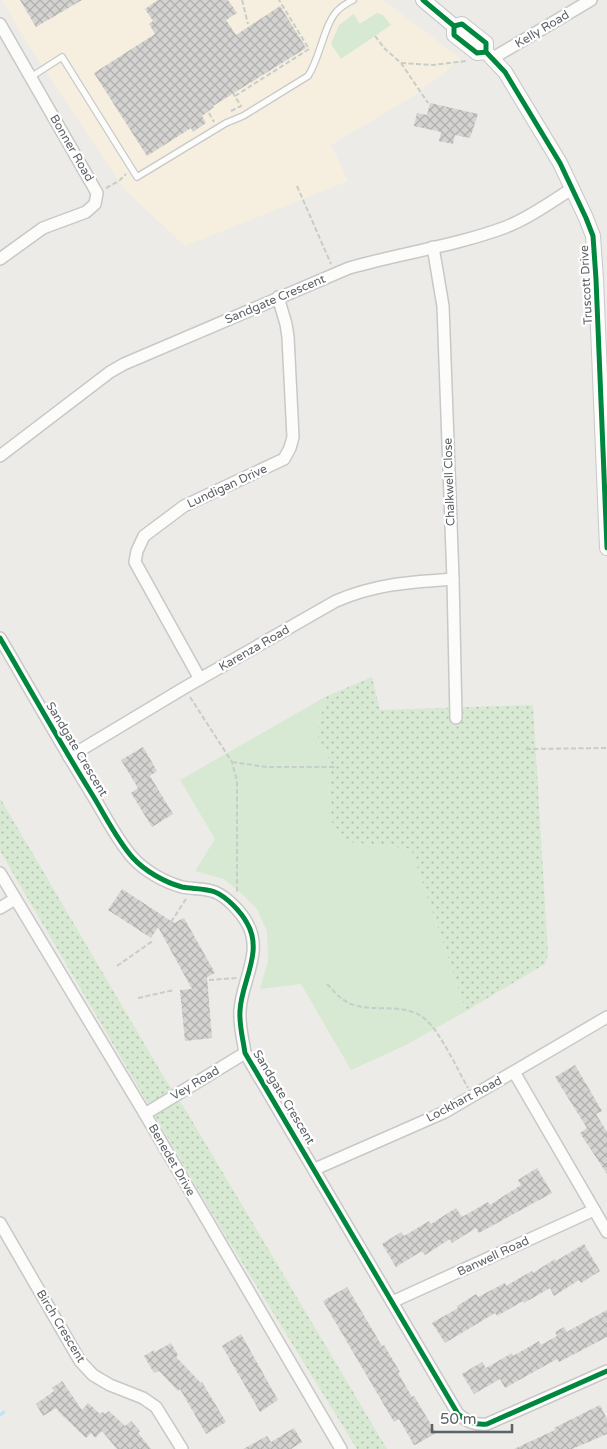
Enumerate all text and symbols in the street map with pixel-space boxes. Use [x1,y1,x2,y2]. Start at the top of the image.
street label: Kelly Road [512,7,572,51]
street label: Bonner Road [47,112,97,184]
street label: Truscott Drive [577,245,595,325]
street label: Sandgate Crescent [223,271,328,326]
street label: Chalkwell Close [440,437,458,526]
street label: Lundigan Drive [185,461,269,511]
street label: Karenza Road [216,622,292,674]
street label: Sandgate Crescent [43,699,111,799]
street label: Sandgate Crescent [250,1047,318,1147]
street label: Vey Road [168,1063,222,1103]
street label: Lockhart Road [424,1073,504,1125]
street label: Benedet Drive [146,1122,198,1199]
street label: Banwell Road [455,1233,531,1279]
street label: Birch Crescent [34,1287,88,1365]
scale bar [432,1402,512,1434]
text: 50 m [440,1410,477,1428]

